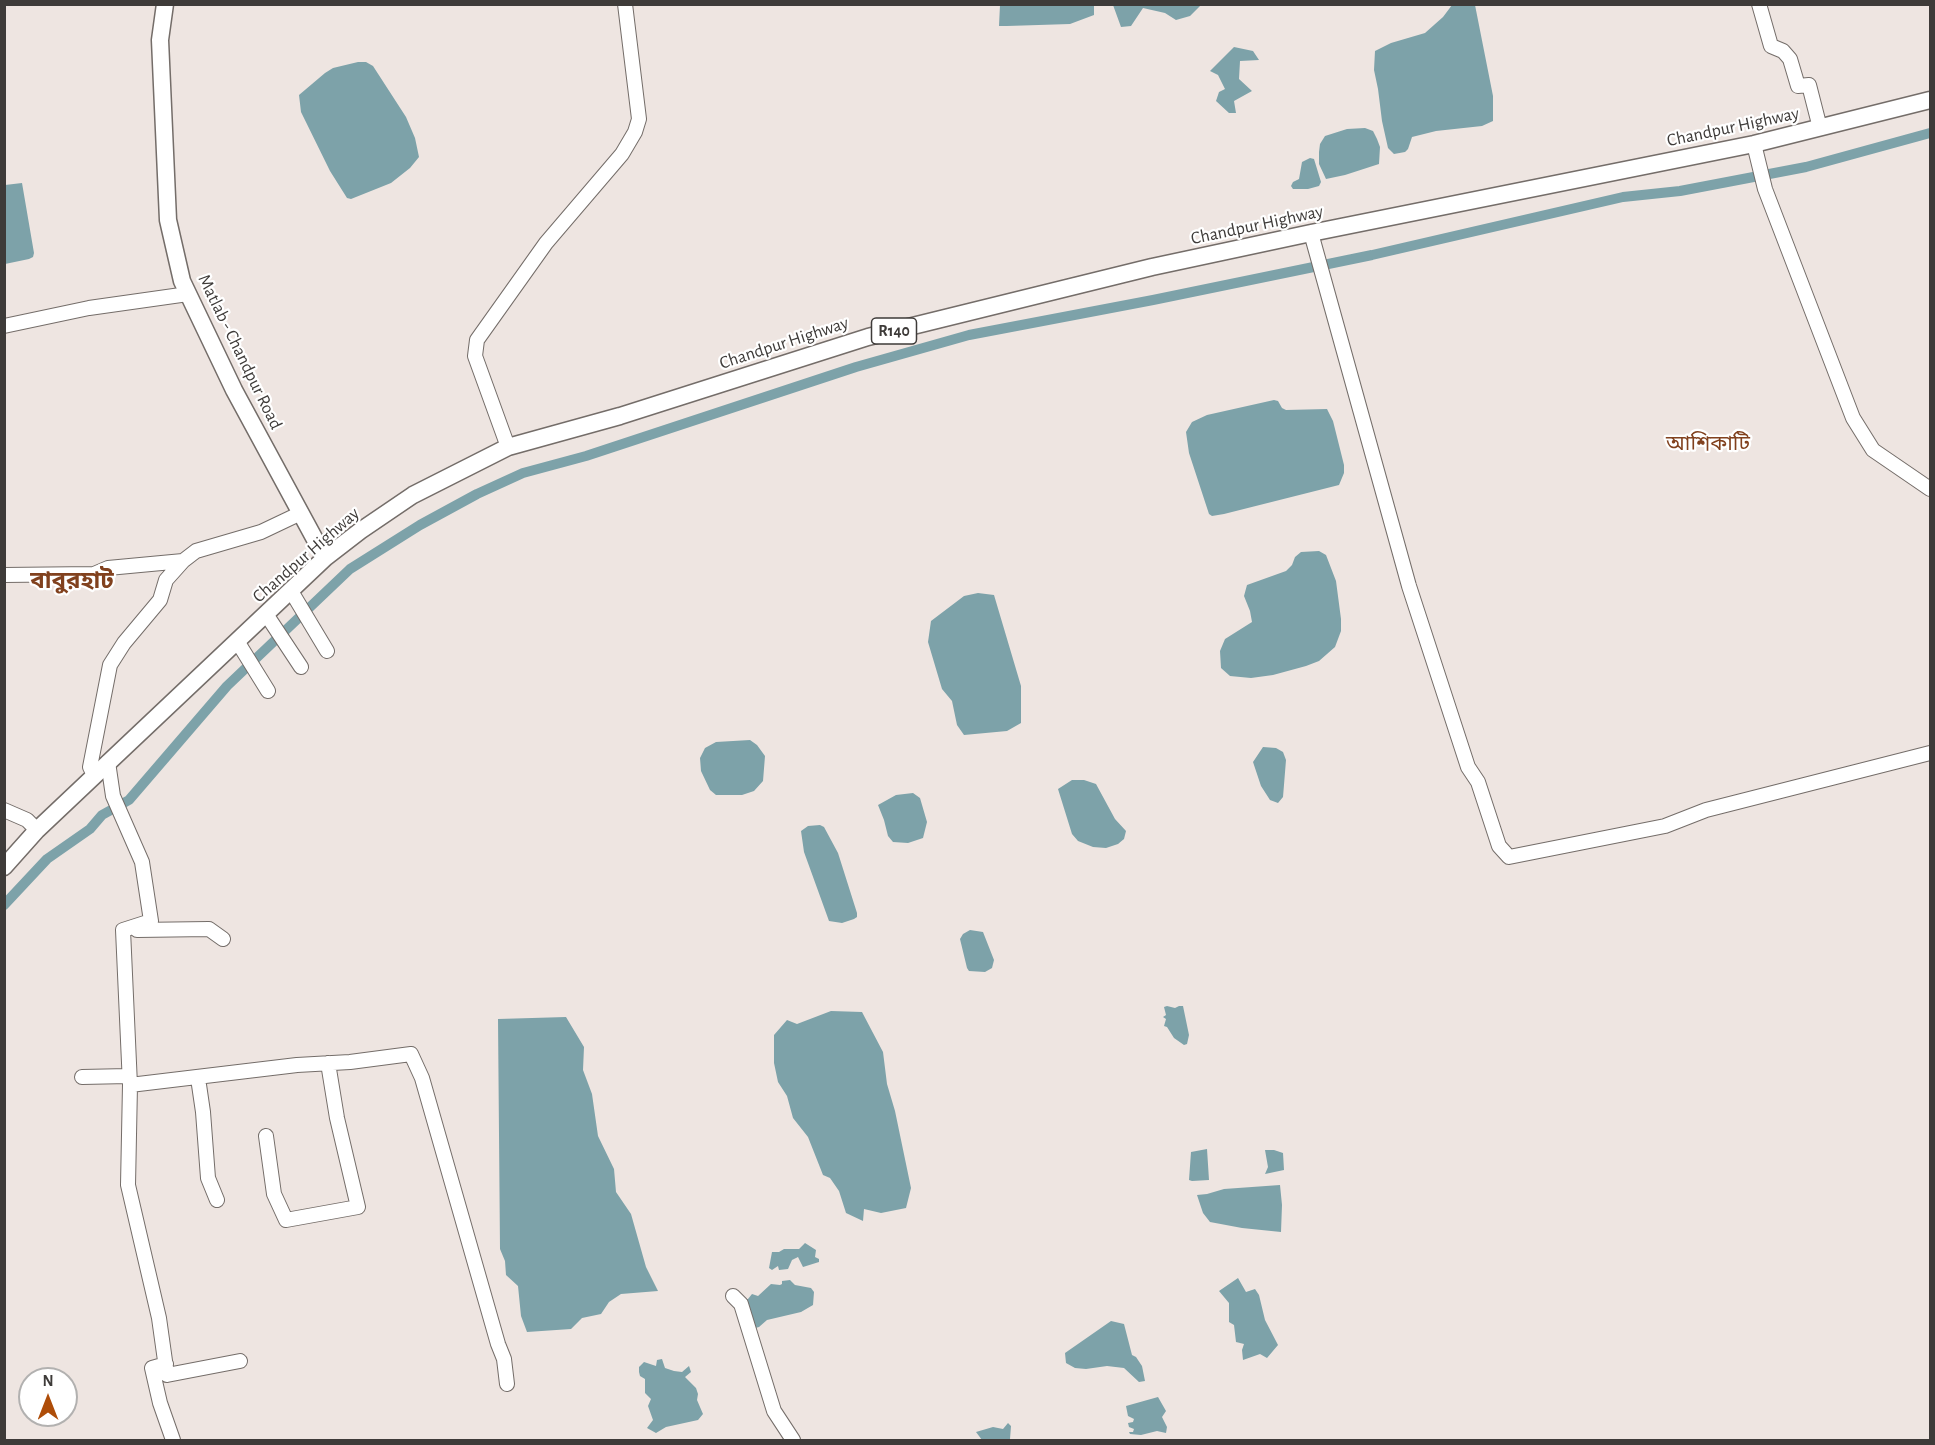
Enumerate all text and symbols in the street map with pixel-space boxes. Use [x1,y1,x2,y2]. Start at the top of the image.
street label: Chandpur Highway [1665,102,1801,152]
street label: Chandpur Highway [1189,200,1325,250]
street label: Matlab - Chandpur Road [193,271,287,433]
street label: Chandpur Highway [717,312,851,374]
road number: R140 [872,318,916,344]
district label: আশিকাটি [1666,431,1750,457]
street label: Chandpur Highway [248,503,364,607]
district label: বাবুরহাট [30,567,114,595]
north arrow [18,1367,78,1427]
text: N [42,1373,54,1389]

